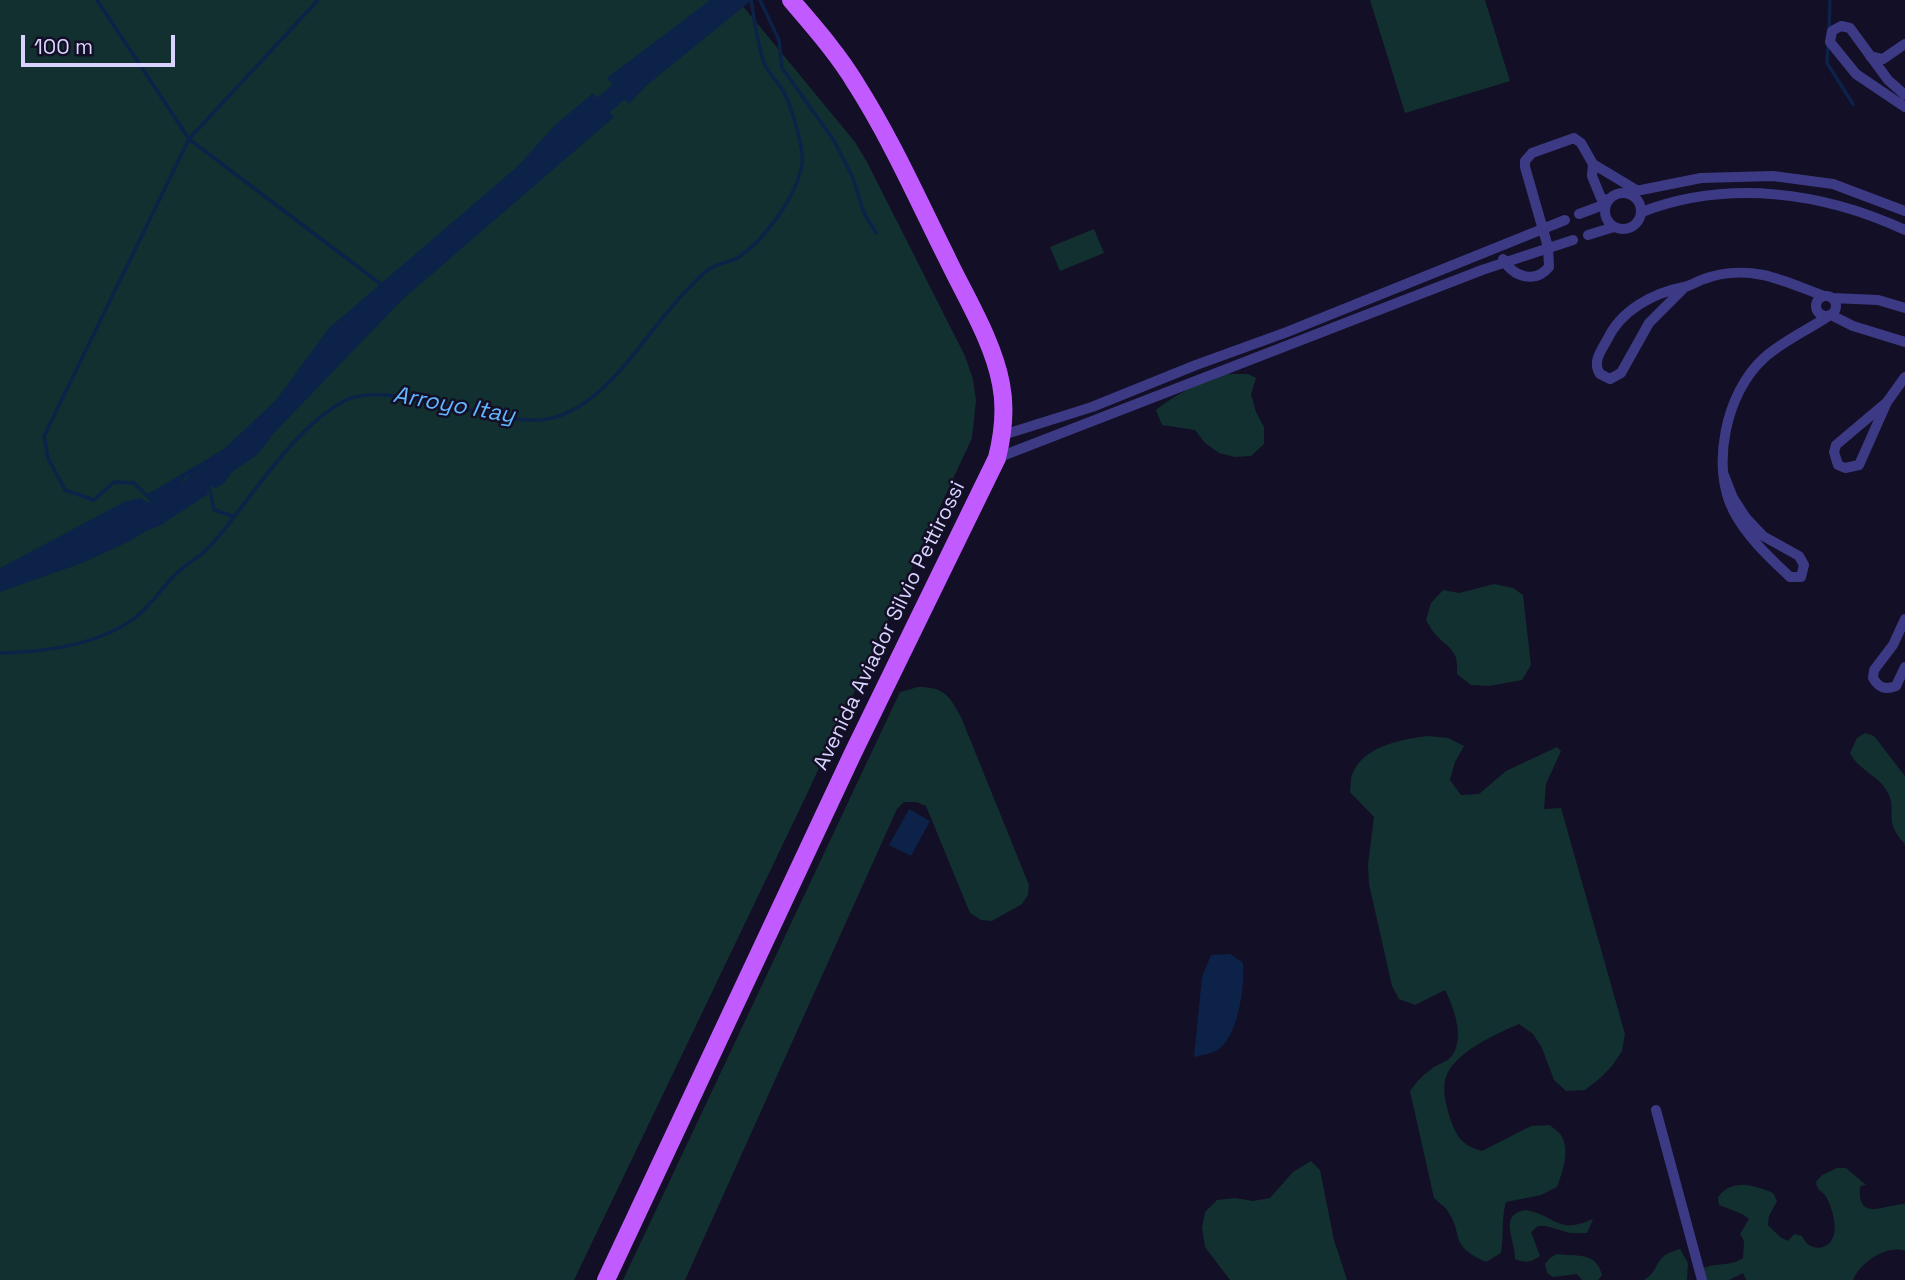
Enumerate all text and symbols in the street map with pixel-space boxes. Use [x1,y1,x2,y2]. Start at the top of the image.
scale bar [24,21,178,65]
text: 100 m [34,33,93,60]
water label: Arroyo Itay [391,382,517,430]
street label: Avenida Aviador Silvio Pettirossi [809,477,971,775]

